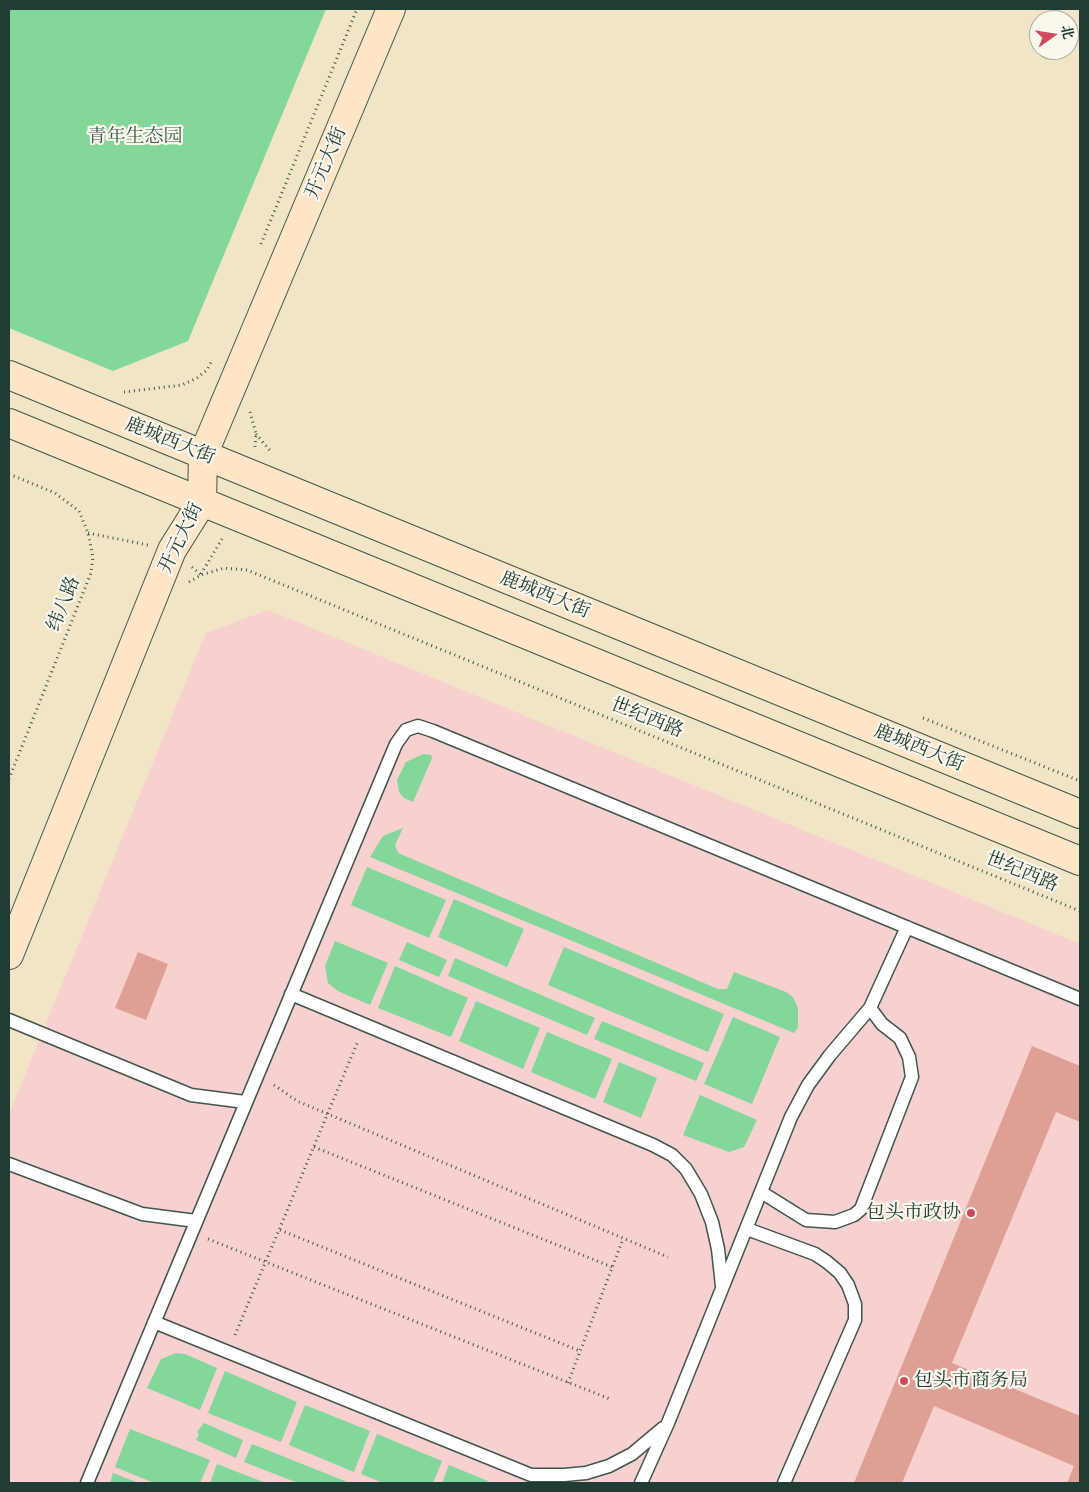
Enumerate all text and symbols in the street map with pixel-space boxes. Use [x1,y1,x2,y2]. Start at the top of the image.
north arrow [1029,10,1079,60]
text: 北 [1057,23,1078,41]
street label: 开元大街 [301,124,351,202]
park label: 青年生态园 [88,126,182,148]
street label: 鹿城西大街 [122,413,218,469]
street label: 开元大街 [154,499,208,577]
street label: 鹿城西大街 [497,567,593,623]
street label: 纬八路 [43,573,85,635]
street label: 世纪西路 [607,693,687,743]
street label: 鹿城西大街 [871,720,967,776]
street label: 世纪西路 [982,847,1062,897]
place label: 包头市政协 [866,1202,961,1224]
marker: 包头市政协 [965,1207,977,1219]
place label: 包头市商务局 [914,1370,1028,1392]
marker: 包头市商务局 [898,1375,910,1387]

